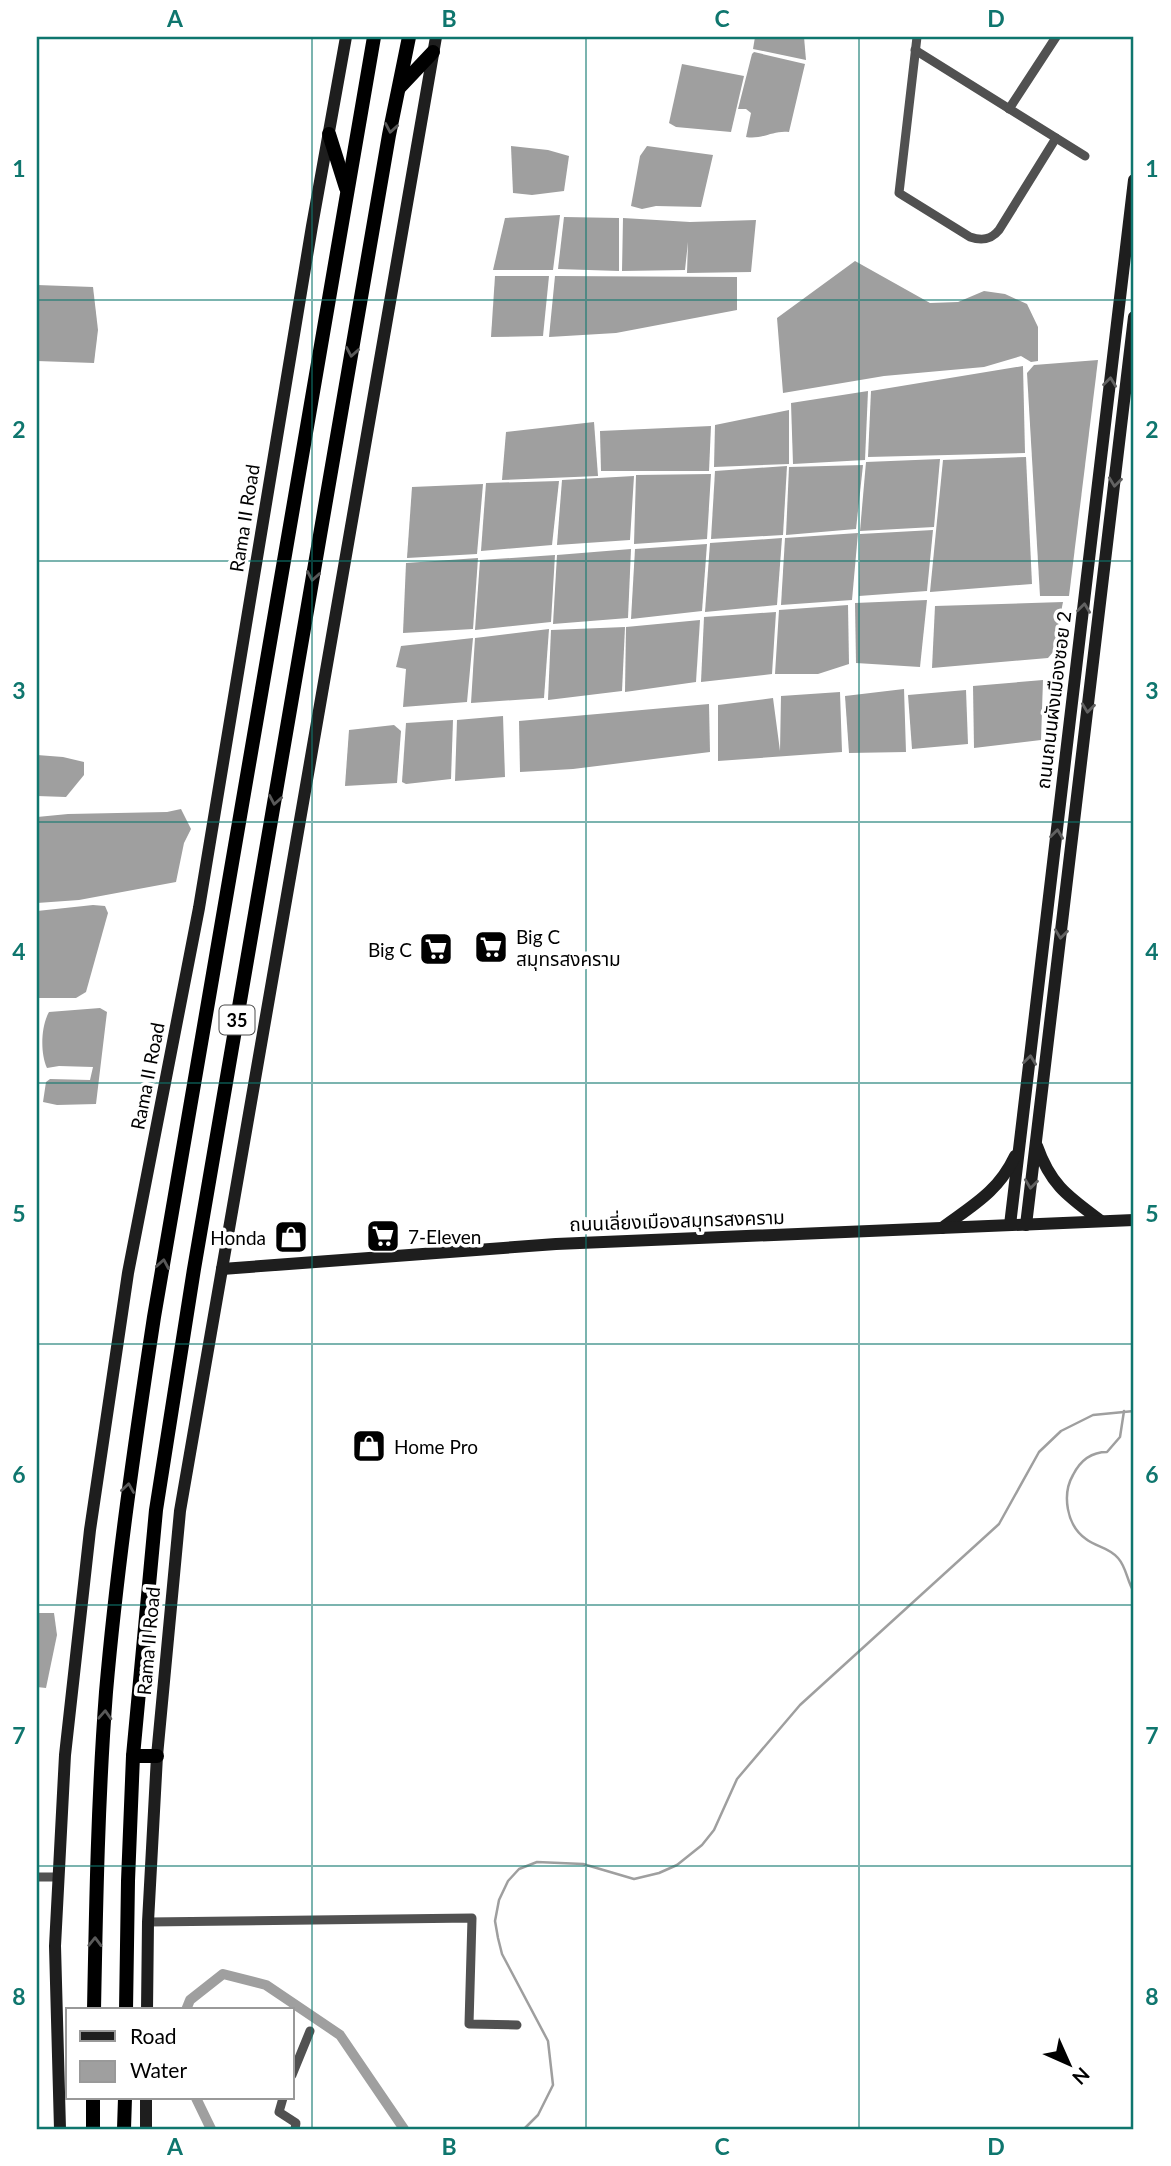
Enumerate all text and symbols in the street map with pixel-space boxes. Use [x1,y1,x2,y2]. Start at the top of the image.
text: A [166,4,184,32]
text: B [441,4,457,32]
text: C [714,4,730,32]
text: D [987,4,1005,32]
one-way arrow [384,122,399,134]
text: 1 [12,154,26,182]
text: 1 [1145,154,1159,182]
one-way arrow [345,346,360,358]
one-way arrow [1103,377,1118,388]
text: 2 [12,415,26,443]
text: 2 [1145,415,1159,443]
street label: Rama II Road [224,462,264,574]
one-way arrow [1107,476,1122,488]
one-way arrow [306,570,321,582]
one-way arrow [1076,602,1091,614]
street label: ถนนถนนผังเมืองซอย 2 [1031,610,1075,790]
text: 3 [12,676,26,704]
text: 3 [1145,676,1159,704]
one-way arrow [1080,702,1095,714]
one-way arrow [268,794,283,806]
one-way arrow [1050,828,1065,840]
place label: Big C สมุทรสงคราม [516,925,621,971]
supermarket icon: Big C สมุทรสงคราม [472,928,510,966]
one-way arrow [1053,928,1068,939]
supermarket icon: Big C [417,930,455,968]
text: 4 [12,937,26,965]
text: 4 [1145,937,1159,965]
place label: Big C [368,938,412,961]
road number: 35 [219,1006,254,1035]
street label: Rama II Road [125,1020,169,1132]
one-way arrow [1022,1054,1037,1066]
one-way arrow [1024,1178,1039,1190]
text: 5 [12,1199,26,1227]
text: 5 [1145,1199,1159,1227]
street label: ถนนเลี่ยงเมืองสมุทรสงคราม [569,1204,785,1236]
supermarket icon: 7-Eleven [364,1217,402,1255]
shop icon: Honda [272,1218,310,1256]
place label: 7-Eleven [408,1225,481,1248]
place label: Honda [210,1226,266,1249]
one-way arrow [155,1258,170,1270]
shop icon: Home Pro [350,1427,388,1465]
place label: Home Pro [394,1435,478,1458]
text: 6 [12,1460,26,1488]
text: 6 [1145,1460,1159,1488]
one-way arrow [120,1483,135,1494]
street label: Rama II Road [132,1586,164,1696]
one-way arrow [98,1709,113,1720]
text: 7 [12,1721,26,1749]
text: 7 [1145,1721,1159,1749]
one-way arrow [88,1936,103,1947]
text: 8 [12,1982,26,2010]
text: 8 [1145,1982,1159,2010]
legend [66,2008,294,2100]
text: Road [130,2023,177,2048]
north arrow [1034,2030,1104,2100]
text: Water [130,2057,187,2082]
text: N [1068,2063,1095,2090]
text: A [166,2132,184,2160]
text: B [441,2132,457,2160]
text: C [714,2132,730,2160]
text: D [987,2132,1005,2160]

